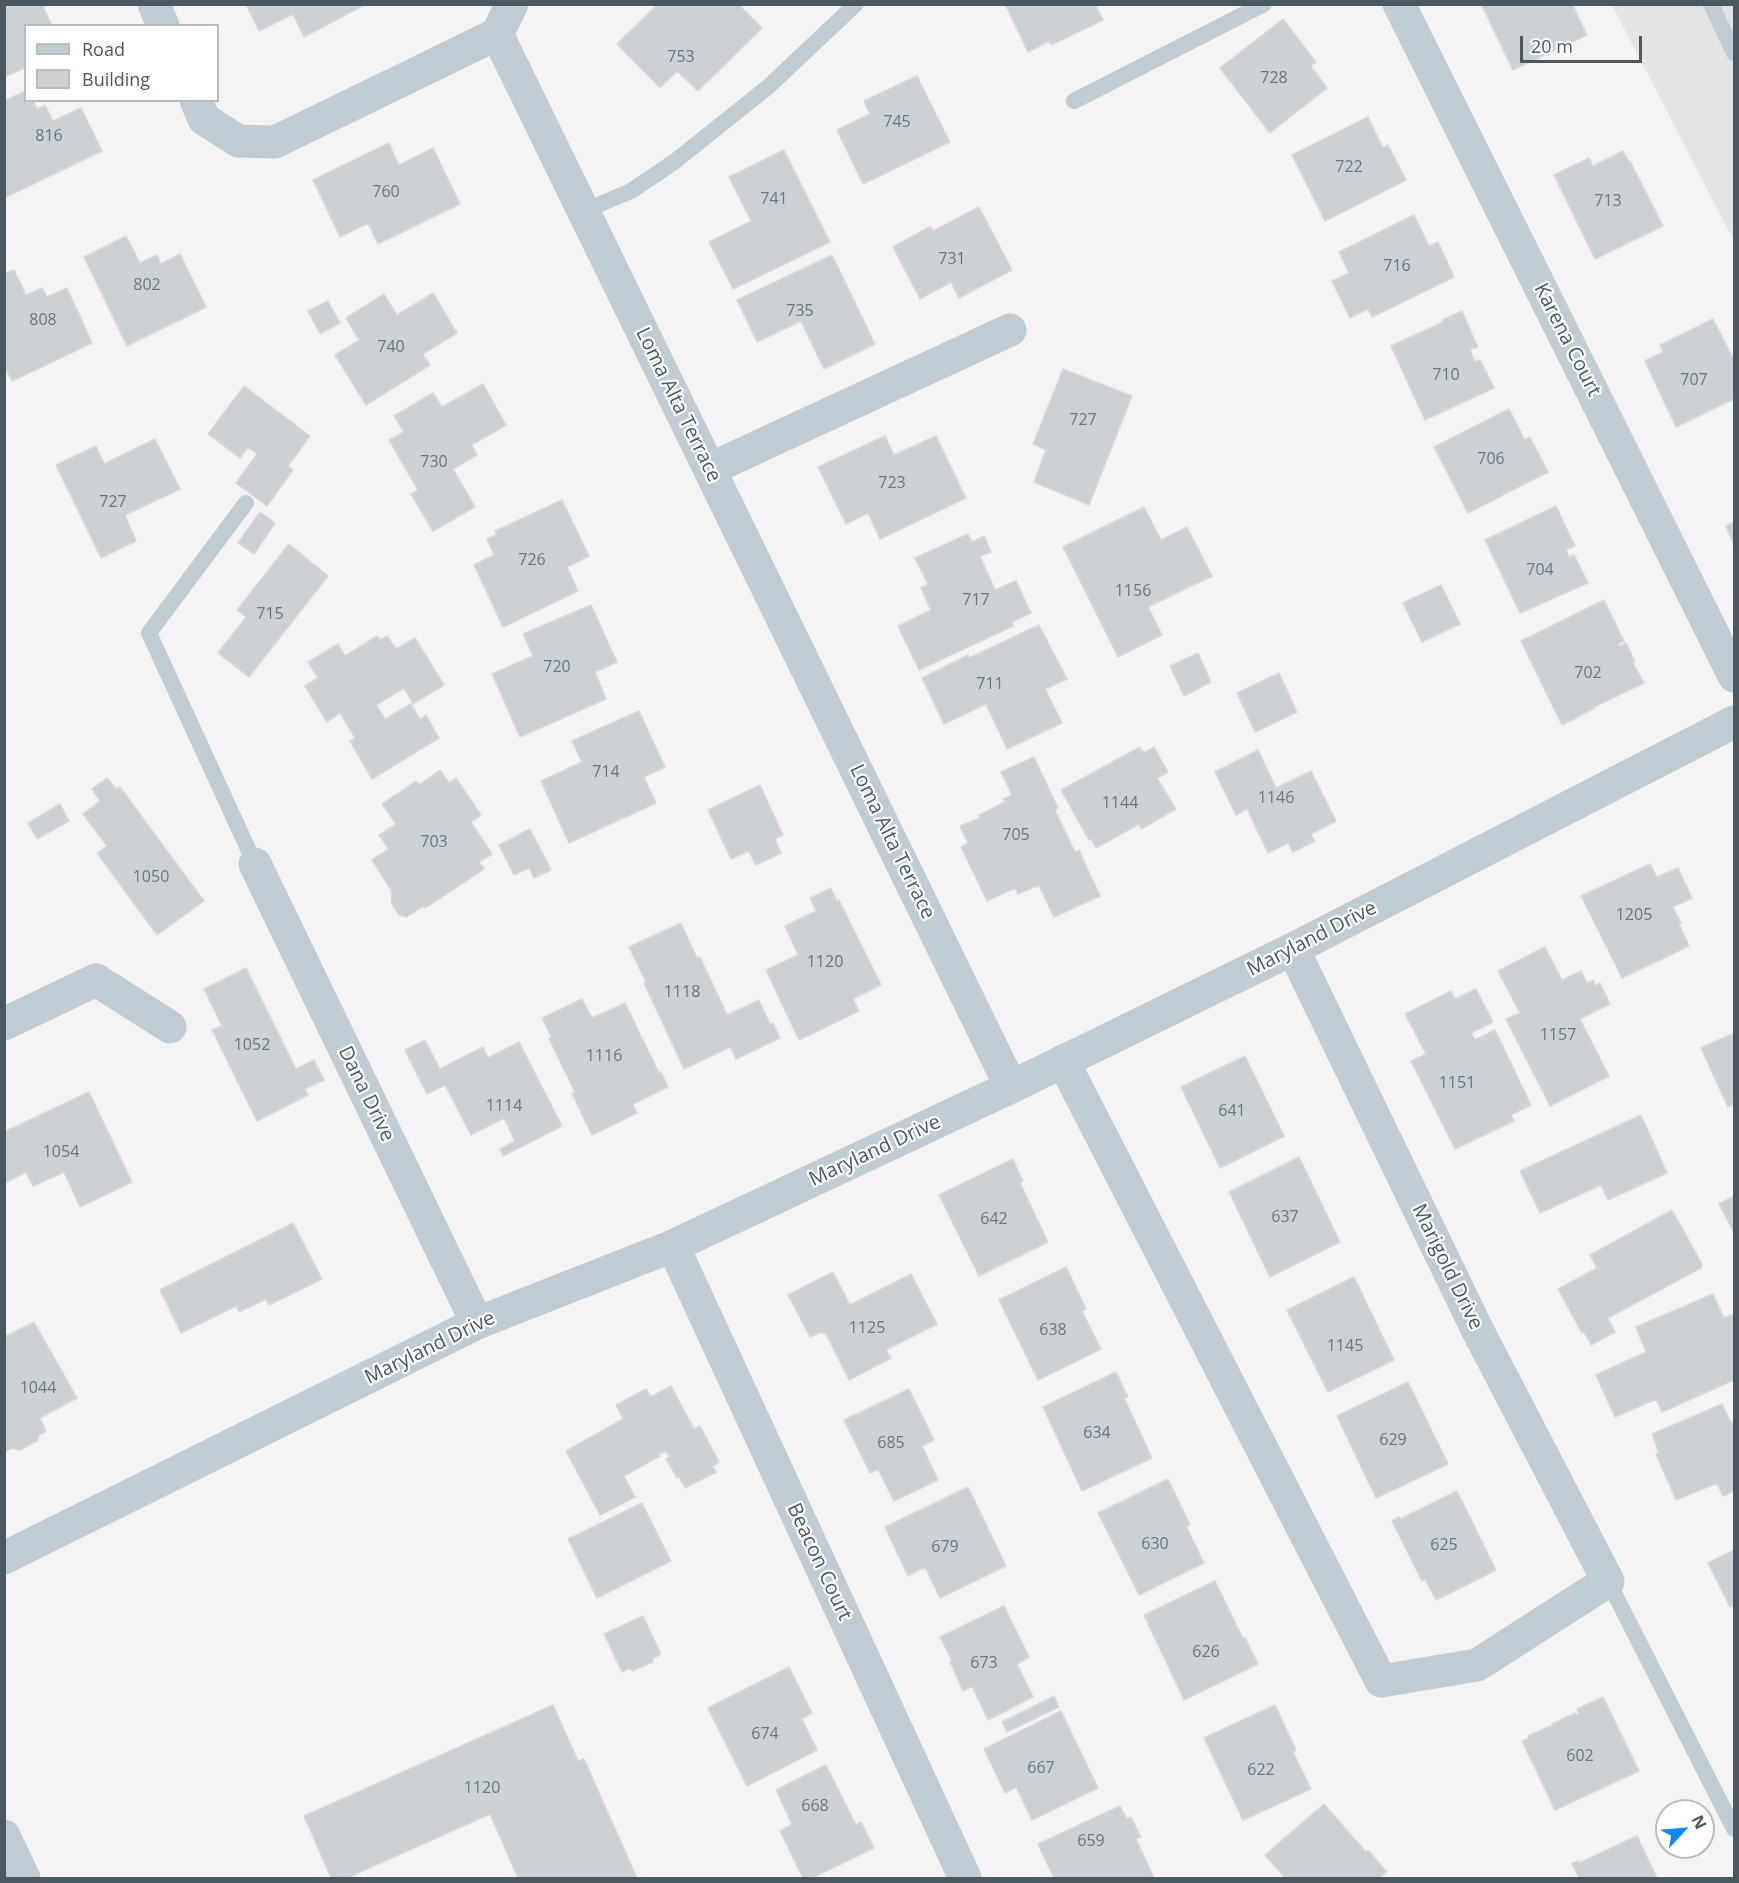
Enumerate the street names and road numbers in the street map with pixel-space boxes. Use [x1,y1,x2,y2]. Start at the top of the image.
street label: Karena Court [1528,280,1606,400]
street label: Loma Alta Terrace [630,324,726,486]
street label: Loma Alta Terrace [844,761,940,923]
street label: Maryland Drive [1243,896,1381,982]
street label: Dana Drive [333,1042,399,1146]
street label: Maryland Drive [806,1110,944,1192]
street label: Marigold Drive [1406,1200,1488,1334]
street label: Maryland Drive [361,1306,499,1390]
street label: Beacon Court [781,1500,857,1624]

